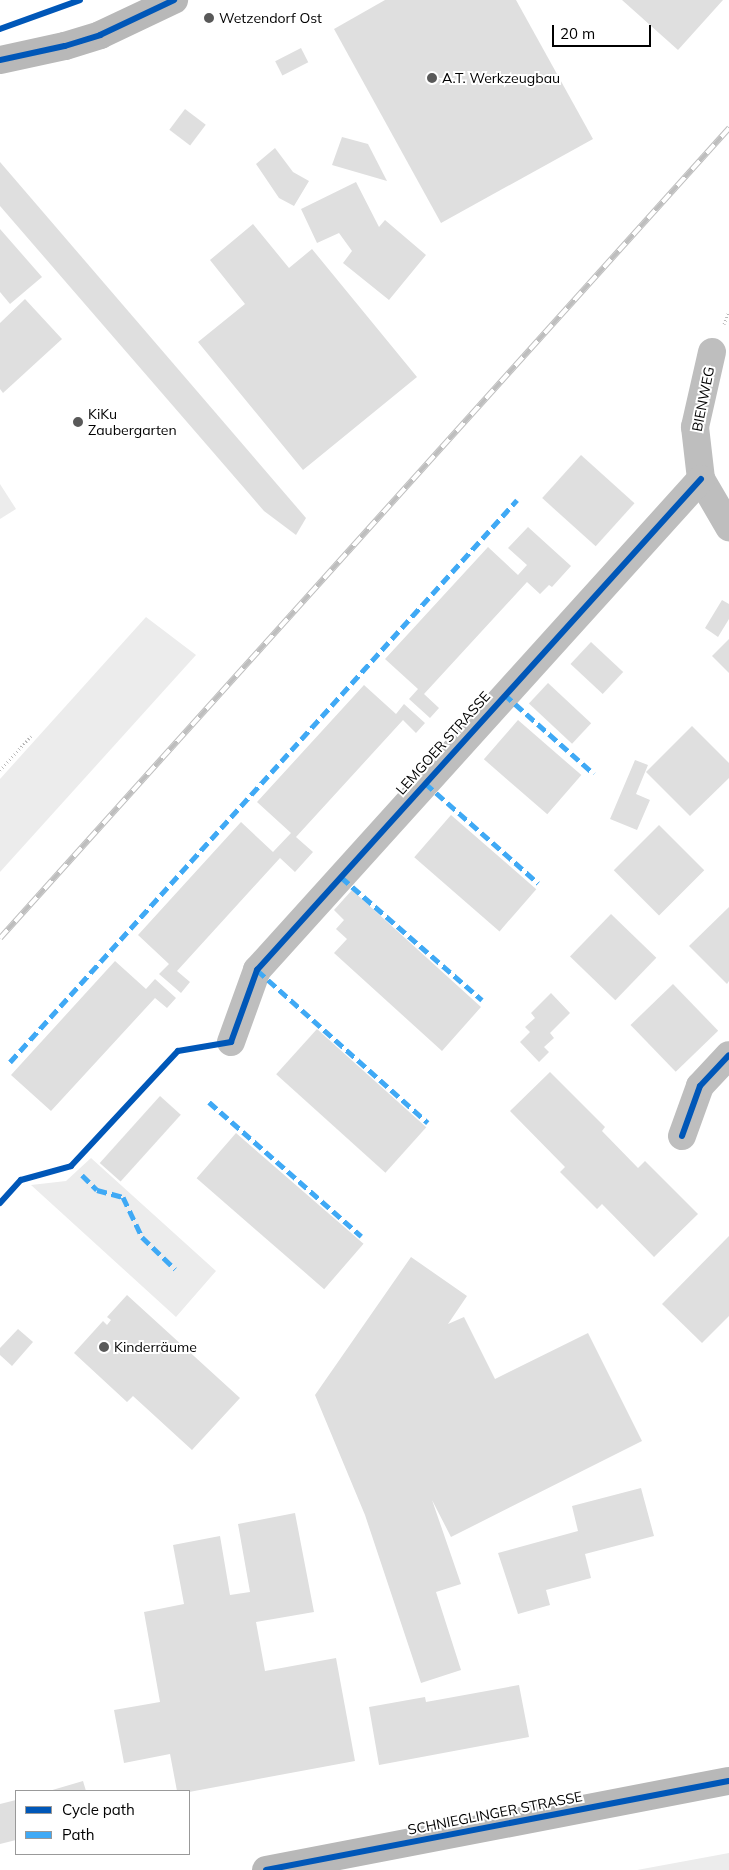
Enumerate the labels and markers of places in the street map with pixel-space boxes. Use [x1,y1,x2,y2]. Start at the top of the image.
place label: Wetzendorf Ost [219,10,322,26]
marker: Wetzendorf Ost [203,12,215,24]
place label: A.T. Werkzeugbau [442,70,560,86]
marker: A.T. Werkzeugbau [426,72,438,84]
place label: KiKu Zaubergarten [88,406,177,438]
marker: KiKu Zaubergarten [72,416,84,428]
place label: Kinderräume [114,1339,197,1355]
marker: Kinderräume [98,1341,110,1353]

